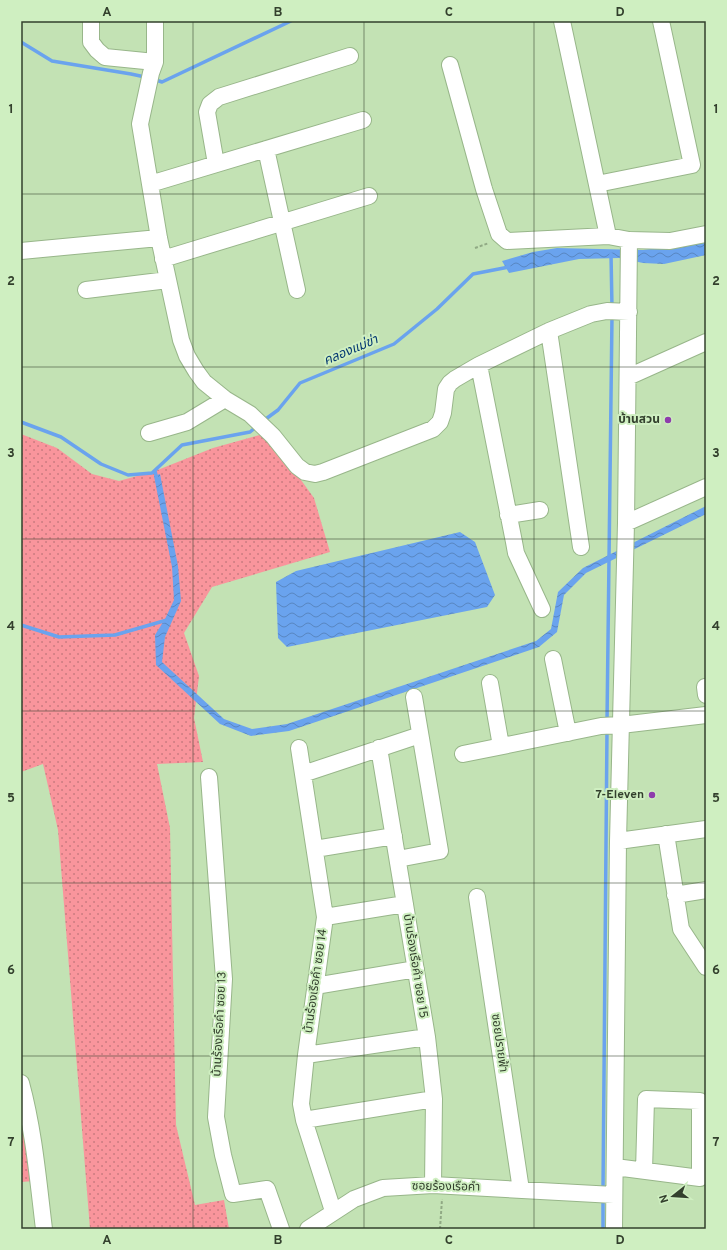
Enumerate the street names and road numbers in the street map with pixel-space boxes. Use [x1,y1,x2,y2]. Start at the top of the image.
street label: บ้านร้องเรือคำ ซอย 15 [399,913,431,1019]
street label: บ้านร้องเรือคำ ซอย 14 [301,928,331,1034]
street label: บ้านร้องเรือคำ ซอย 13 [209,971,231,1077]
street label: ซอยปรายฟ้า [487,1013,511,1073]
street label: ซอยร้องเรือคำ [412,1178,480,1196]

